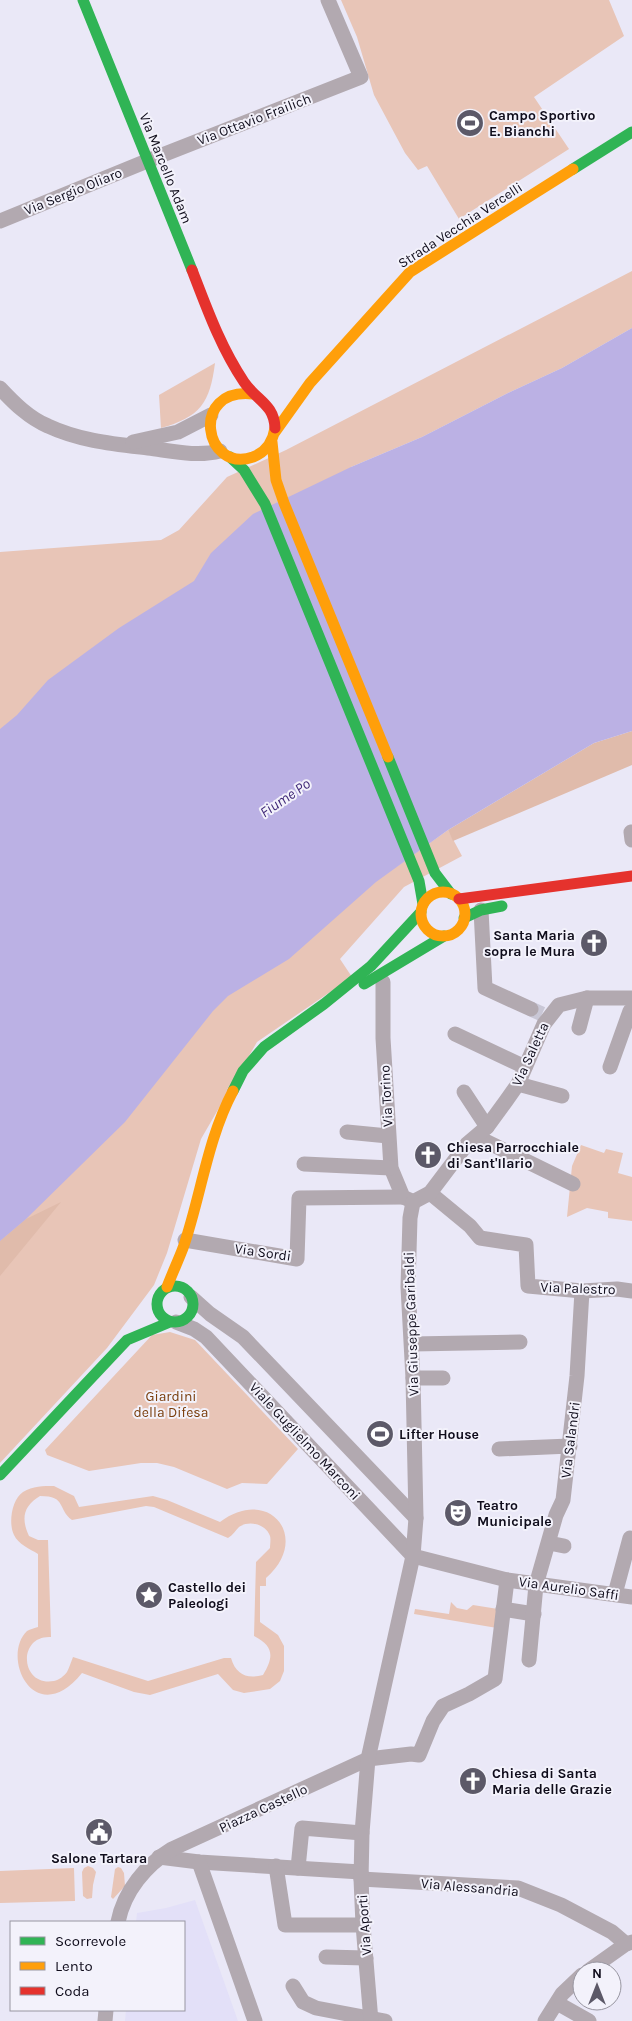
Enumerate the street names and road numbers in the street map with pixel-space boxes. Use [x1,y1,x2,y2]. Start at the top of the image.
street label: Via Ottavio Frailich [195,90,314,149]
street label: Via Marcello Adam [136,110,196,226]
street label: Via Sergio Oliaro [22,164,125,219]
street label: Strada Vecchia Vercelli [395,179,526,272]
street label: Via Saletta [508,1020,553,1089]
street label: Via Torino [376,1065,397,1127]
street label: Via Sordi [234,1240,292,1265]
street label: Via Giuseppe Garibaldi [400,1251,423,1396]
street label: Via Palestro [540,1279,616,1298]
street label: Viale Guglielmo Marconi [246,1379,364,1504]
street label: Via Salandri [557,1401,584,1479]
street label: Via Aurelio Saffi [518,1573,620,1604]
street label: Piazza Castello [216,1781,310,1836]
street label: Via Alessandria [420,1875,520,1900]
street label: Via Aporti [354,1894,375,1956]

